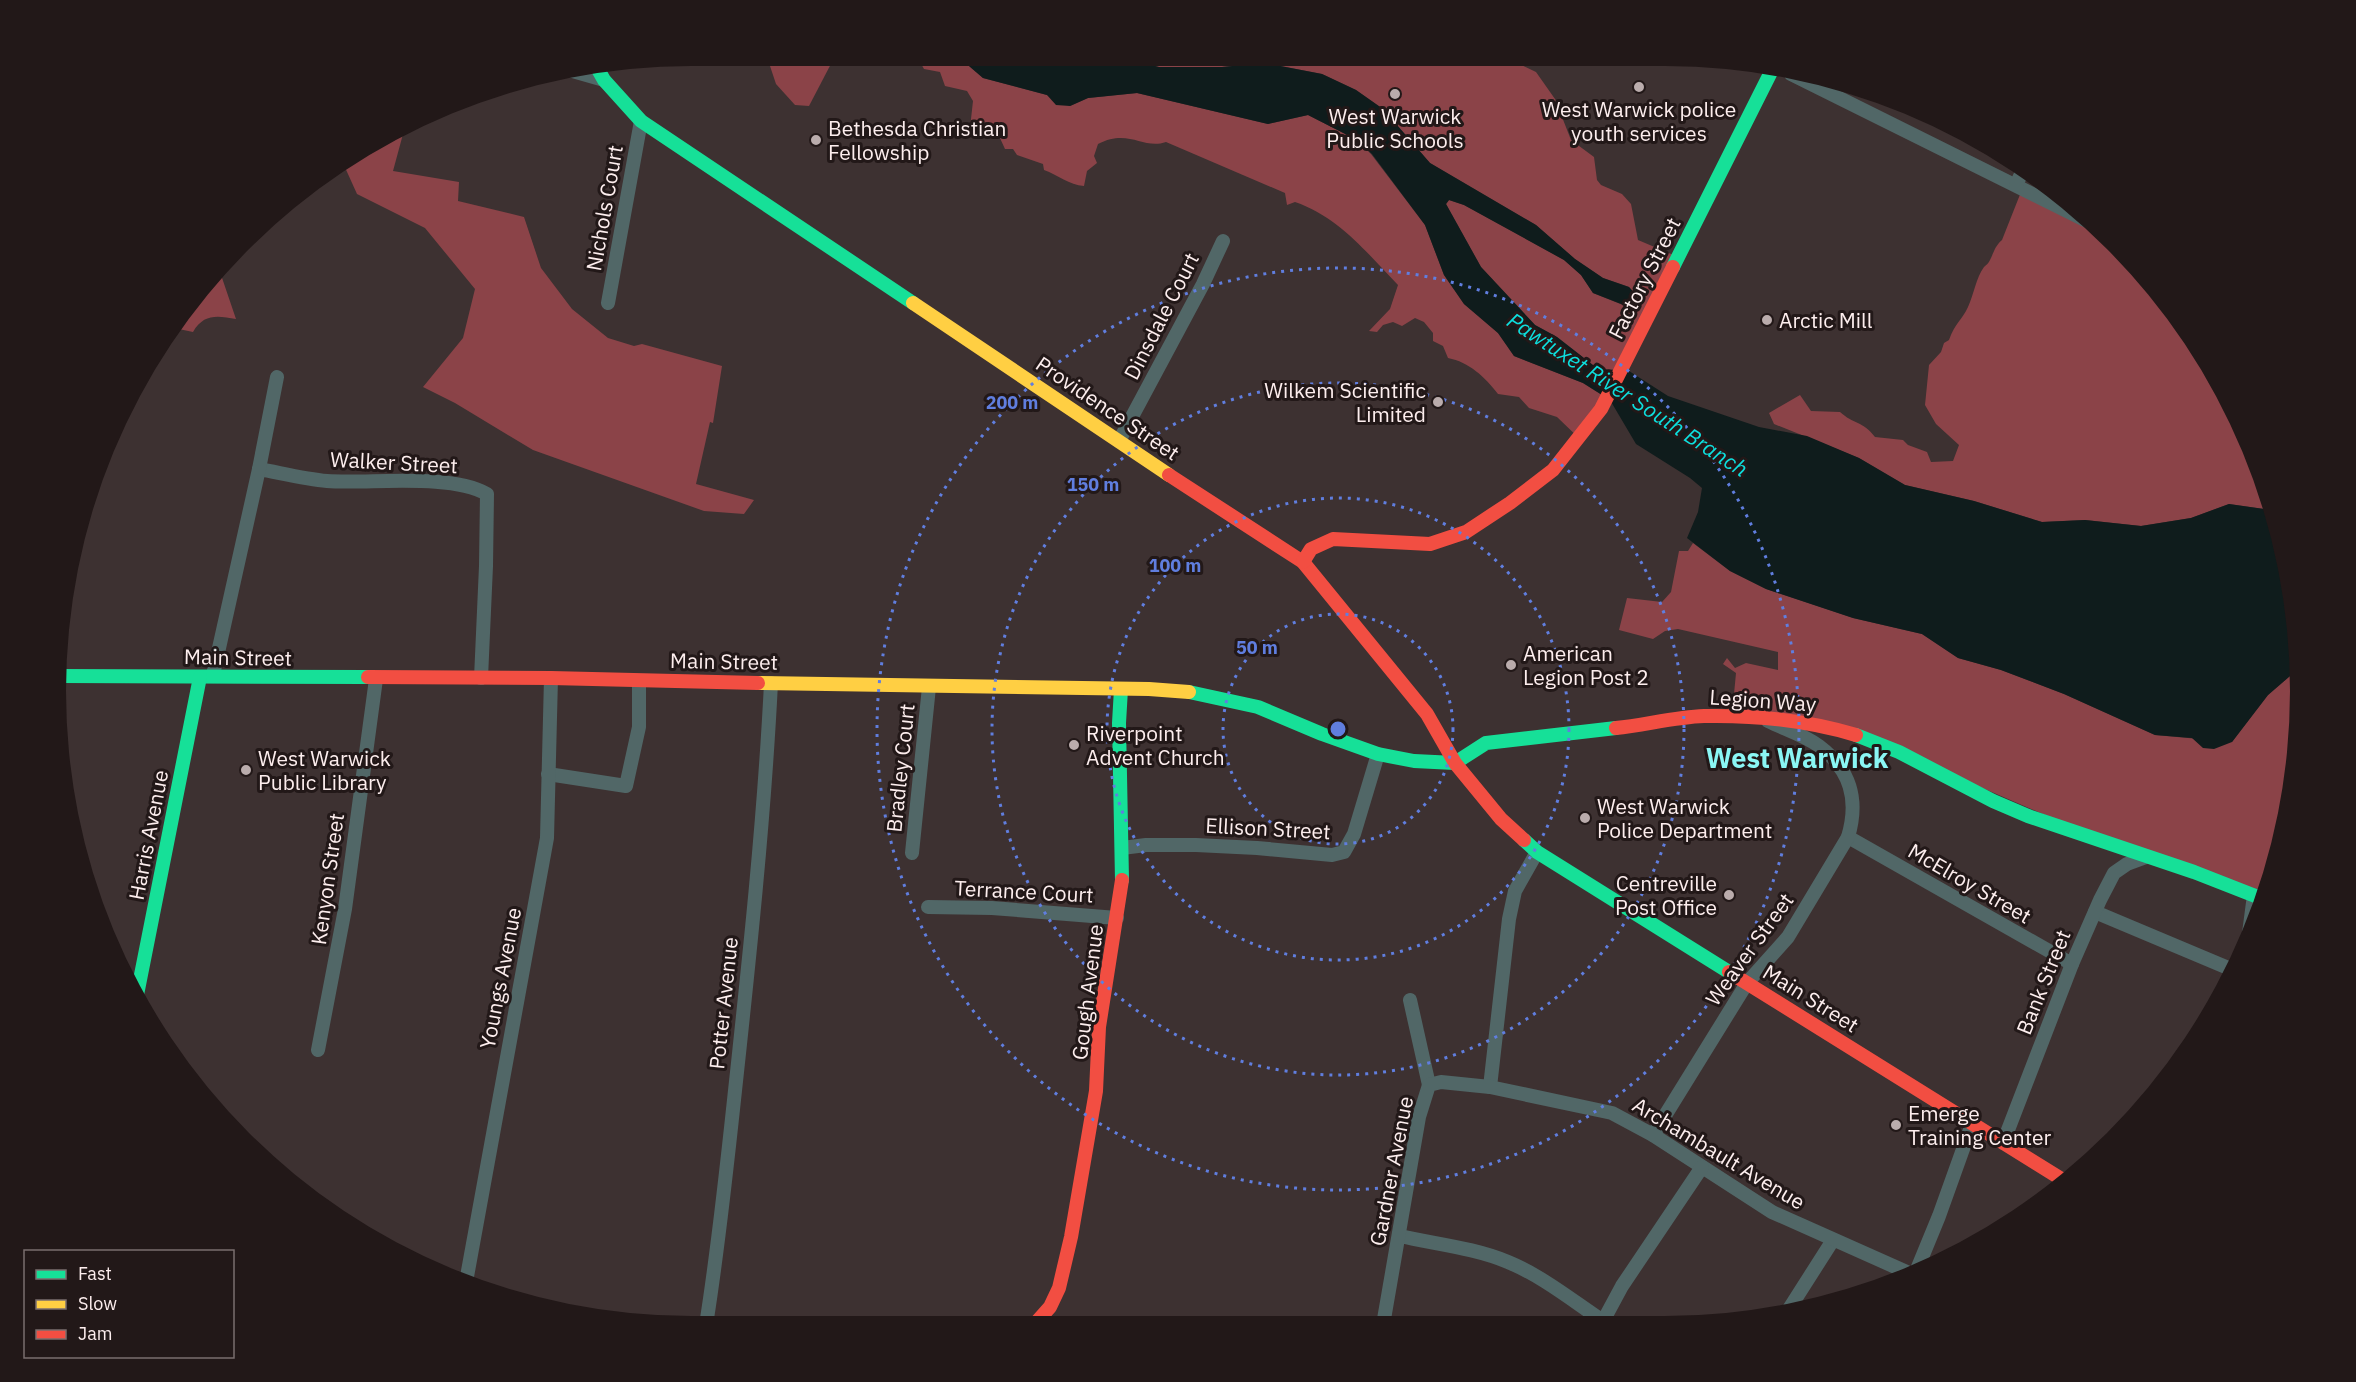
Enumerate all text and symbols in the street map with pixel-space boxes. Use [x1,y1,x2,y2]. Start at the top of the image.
marker: West Warwick police youth services [1632,80,1646,94]
marker: West Warwick Public Schools [1388,87,1402,101]
place label: West Warwick police youth services [1542,95,1736,147]
place label: West Warwick Public Schools [1326,102,1464,154]
place label: Bethesda Christian Fellowship [828,114,1006,166]
marker: Bethesda Christian Fellowship [809,133,823,147]
street label: Nichols Court [579,143,629,273]
street label: Factory Street [1601,213,1687,343]
street label: Dinsdale Court [1117,248,1205,384]
water label: Pawtuxet River South Branch [1502,305,1754,483]
place label: Arctic Mill [1779,306,1873,334]
marker: Arctic Mill [1760,313,1774,327]
street label: Providence Street [1031,350,1185,466]
place label: Wilkem Scientific Limited [1264,376,1426,428]
text: 200 m [986,391,1038,414]
marker: Wilkem Scientific Limited [1431,395,1445,409]
street label: Walker Street [329,445,459,479]
text: 150 m [1067,473,1119,496]
text: 100 m [1149,554,1201,577]
text: 50 m [1236,636,1278,659]
place label: American Legion Post 2 [1523,639,1649,691]
street label: Main Street [184,642,292,672]
street label: Main Street [670,646,778,676]
marker: American Legion Post 2 [1504,658,1518,672]
street label: Legion Way [1709,682,1818,718]
street label: Bradley Court [879,702,921,834]
place label: Riverpoint Advent Church [1086,719,1225,771]
centre of rings [1328,719,1348,739]
marker: Riverpoint Advent Church [1067,738,1081,752]
district label: West Warwick [1706,740,1889,775]
place label: West Warwick Public Library [258,744,391,796]
marker: West Warwick Public Library [239,763,253,777]
street label: Harris Avenue [122,768,174,902]
place label: West Warwick Police Department [1597,792,1772,844]
street label: Kenyon Street [304,811,350,947]
street label: Ellison Street [1205,811,1331,845]
marker: West Warwick Police Department [1578,811,1592,825]
street label: McElroy Street [1903,836,2037,930]
place label: Centreville Post Office [1615,869,1717,921]
street label: Terrance Court [954,873,1094,909]
street label: Weaver Street [1699,887,1799,1011]
marker: Centreville Post Office [1722,888,1736,902]
street label: Youngs Avenue [473,905,527,1051]
street label: Gough Avenue [1065,923,1109,1061]
street label: Bank Street [2009,926,2077,1038]
street label: Potter Avenue [702,935,744,1071]
street label: Main Street [1758,958,1864,1038]
street label: Archambault Avenue [1628,1090,1810,1216]
street label: Gardner Avenue [1363,1094,1419,1248]
place label: Emerge Training Center [1908,1099,2052,1151]
marker: Emerge Training Center [1889,1118,1903,1132]
legend [24,1250,234,1358]
text: Fast [78,1262,112,1285]
text: Slow [78,1292,117,1315]
text: Jam [78,1322,113,1345]

